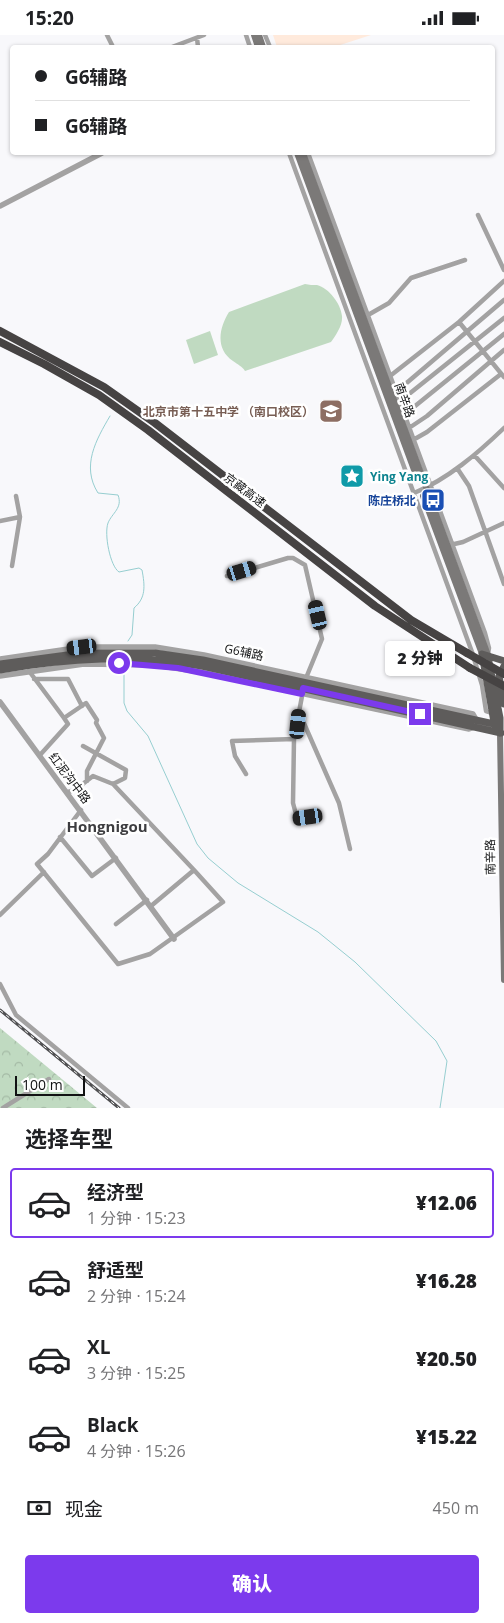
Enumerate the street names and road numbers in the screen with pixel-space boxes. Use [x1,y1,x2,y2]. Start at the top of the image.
street label: 南辛路 [391,380,419,420]
street label: 京藏高速 [221,469,269,511]
street label: G6辅路 [223,640,265,664]
street label: 红泥沟中路 [45,749,95,807]
street label: 南辛路 [481,839,499,875]

